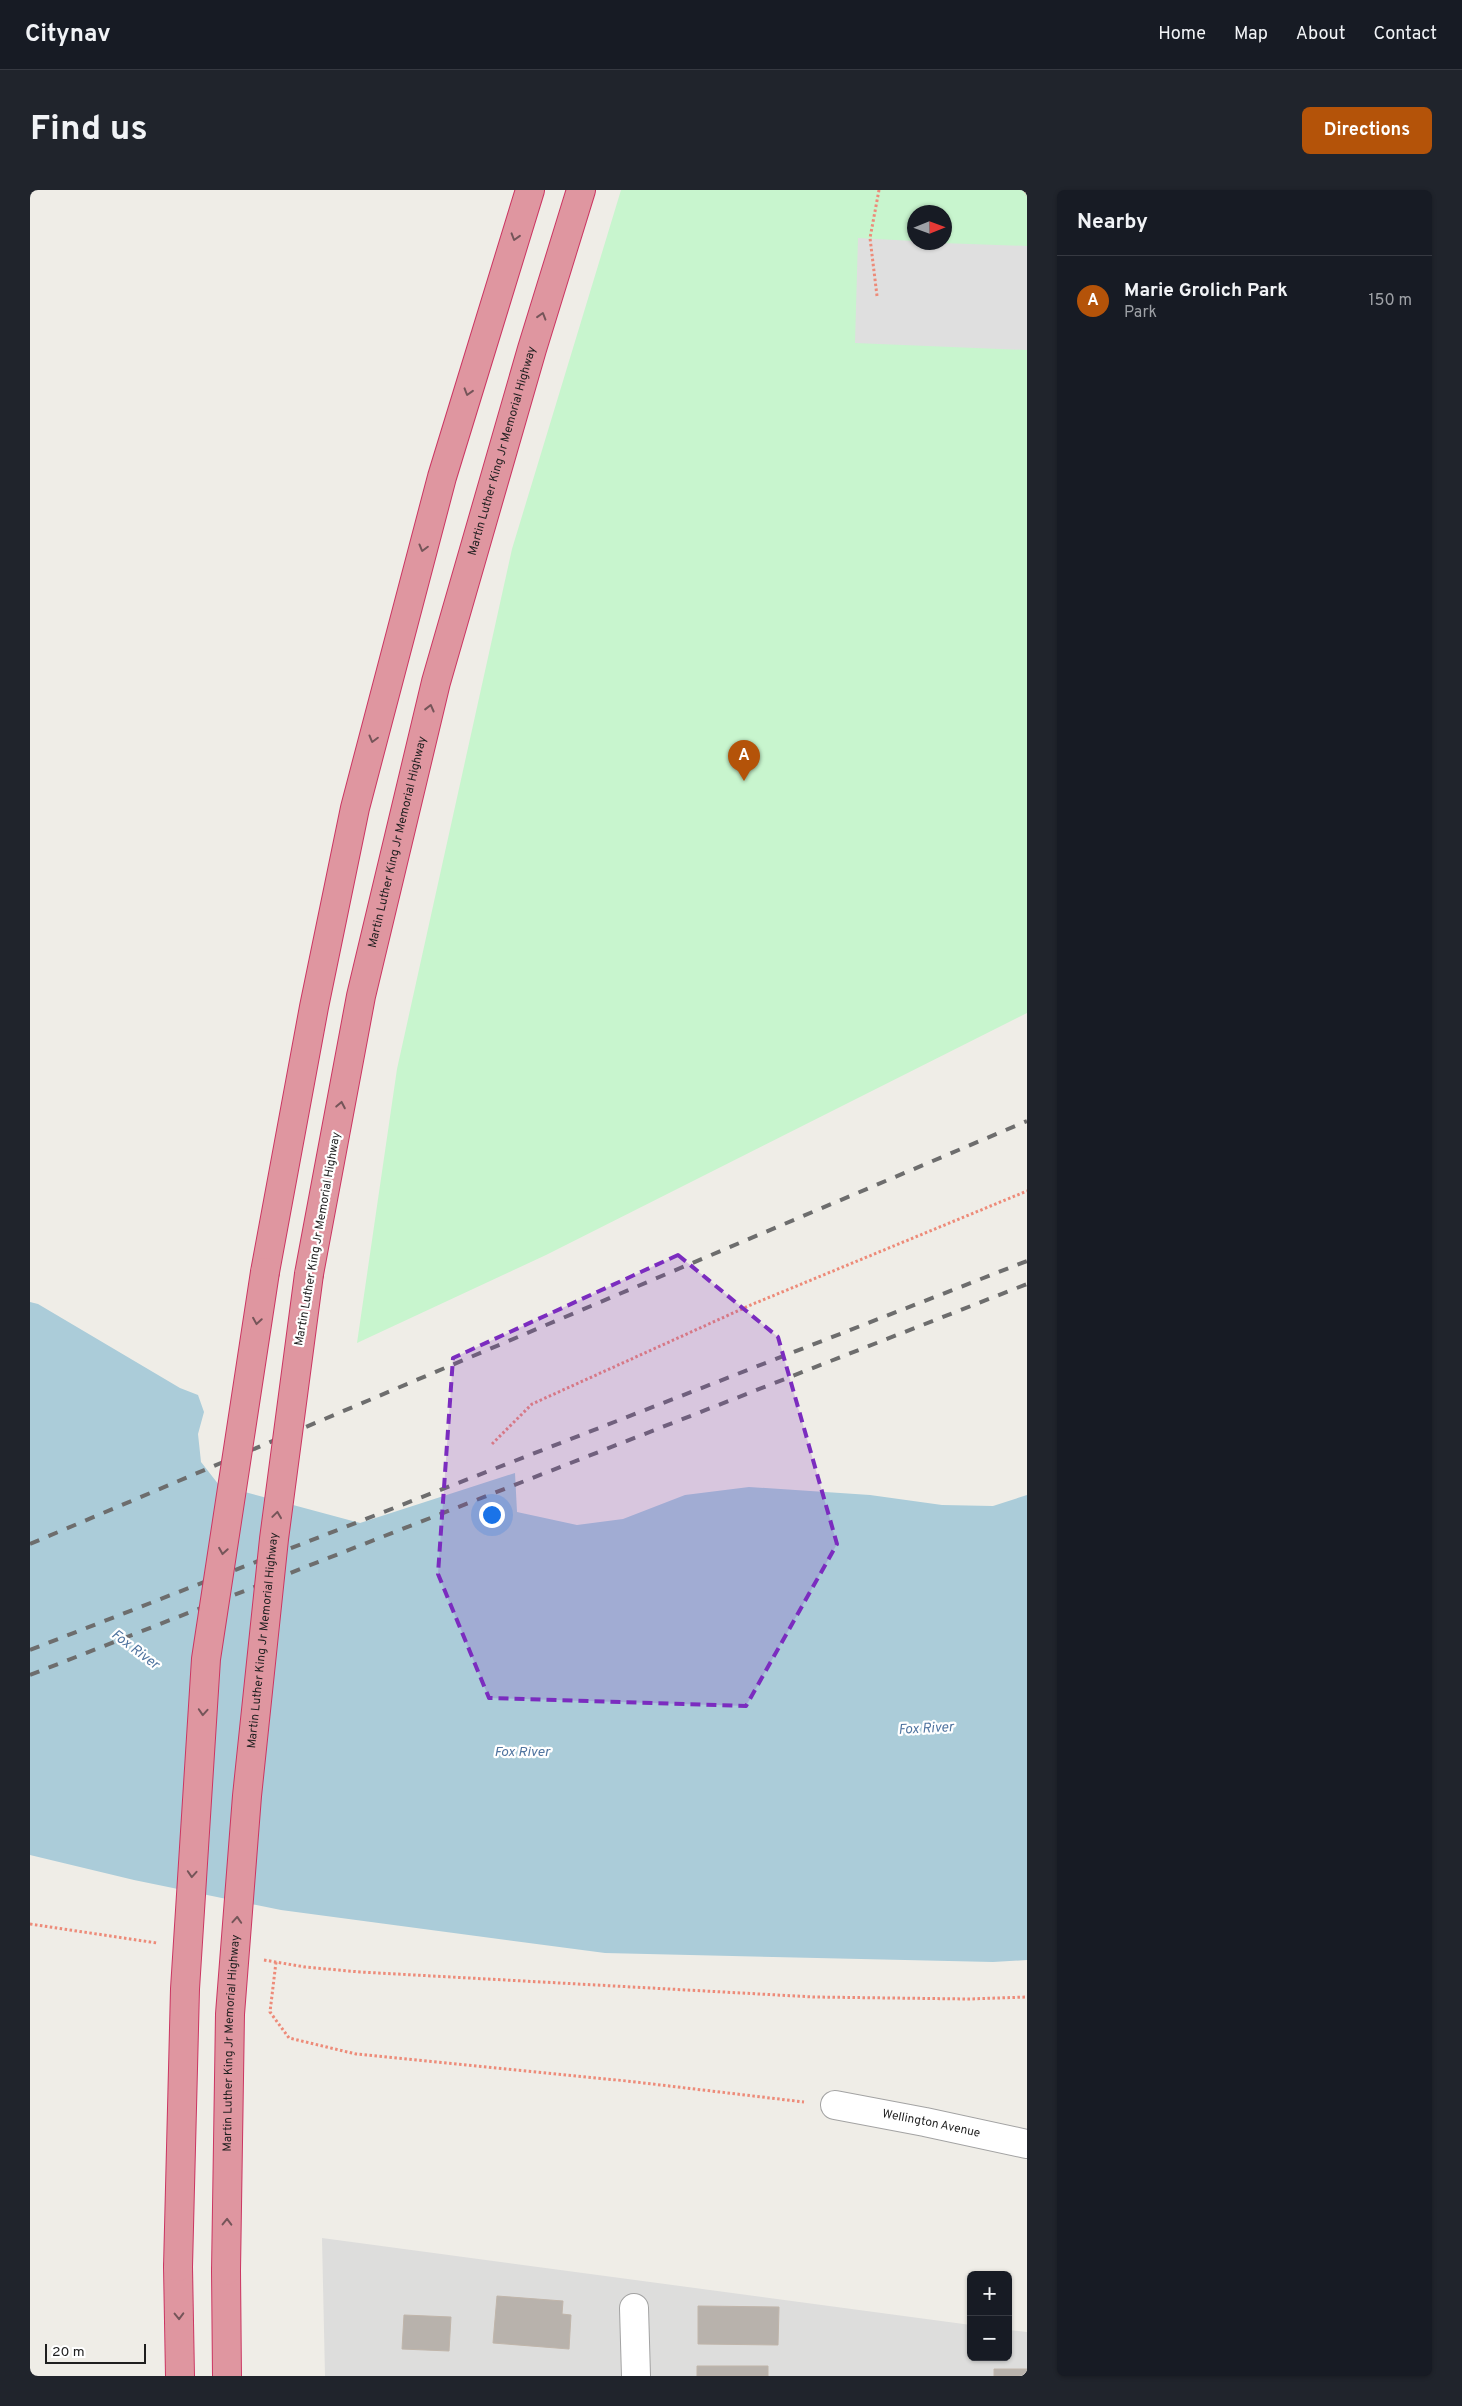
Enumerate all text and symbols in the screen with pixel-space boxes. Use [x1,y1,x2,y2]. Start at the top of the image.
text: Citynav [25,20,111,50]
text: Home [1158,23,1206,46]
text: Map [1234,23,1268,46]
text: About [1296,23,1345,46]
text: Contact [1373,23,1437,46]
button: Directions [1302,107,1432,154]
text: Find us [30,108,148,152]
north arrow [907,205,952,250]
text: Nearby [1077,209,1148,236]
one-way arrow [511,232,521,240]
text: Marie Grolich Park [1124,279,1288,303]
text: A [1087,291,1099,311]
text: 150 m [1369,291,1412,311]
text: Park [1124,303,1157,323]
one-way arrow [537,313,547,321]
street label: Martin Luther King Jr Memorial Highway [465,344,540,558]
one-way arrow [463,387,473,396]
one-way arrow [418,544,429,553]
one-way arrow [424,704,435,712]
street label: Martin Luther King Jr Memorial Highway [365,735,431,950]
one-way arrow [369,735,379,743]
pin: A [728,740,760,781]
one-way arrow [335,1101,345,1110]
street label: Martin Luther King Jr Memorial Highway [291,1131,345,1347]
one-way arrow [253,1316,263,1325]
your location [479,1502,505,1528]
one-way arrow [271,1510,282,1518]
street label: Martin Luther King Jr Memorial Highway [244,1532,283,1749]
one-way arrow [218,1546,228,1555]
water label: Fox River [108,1626,164,1675]
one-way arrow [197,1708,208,1716]
water label: Fox River [898,1719,956,1739]
water label: Fox River [494,1744,551,1761]
one-way arrow [187,1870,198,1878]
one-way arrow [232,1916,243,1924]
street label: Martin Luther King Jr Memorial Highway [220,1934,244,2152]
street label: Wellington Avenue [881,2106,982,2142]
one-way arrow [221,2218,232,2226]
map controls [967,2271,1012,2361]
button: + [967,2271,1012,2316]
one-way arrow [174,2312,184,2320]
button: − [967,2316,1012,2361]
scale bar [45,2341,146,2364]
text: 20 m [52,2344,85,2361]

